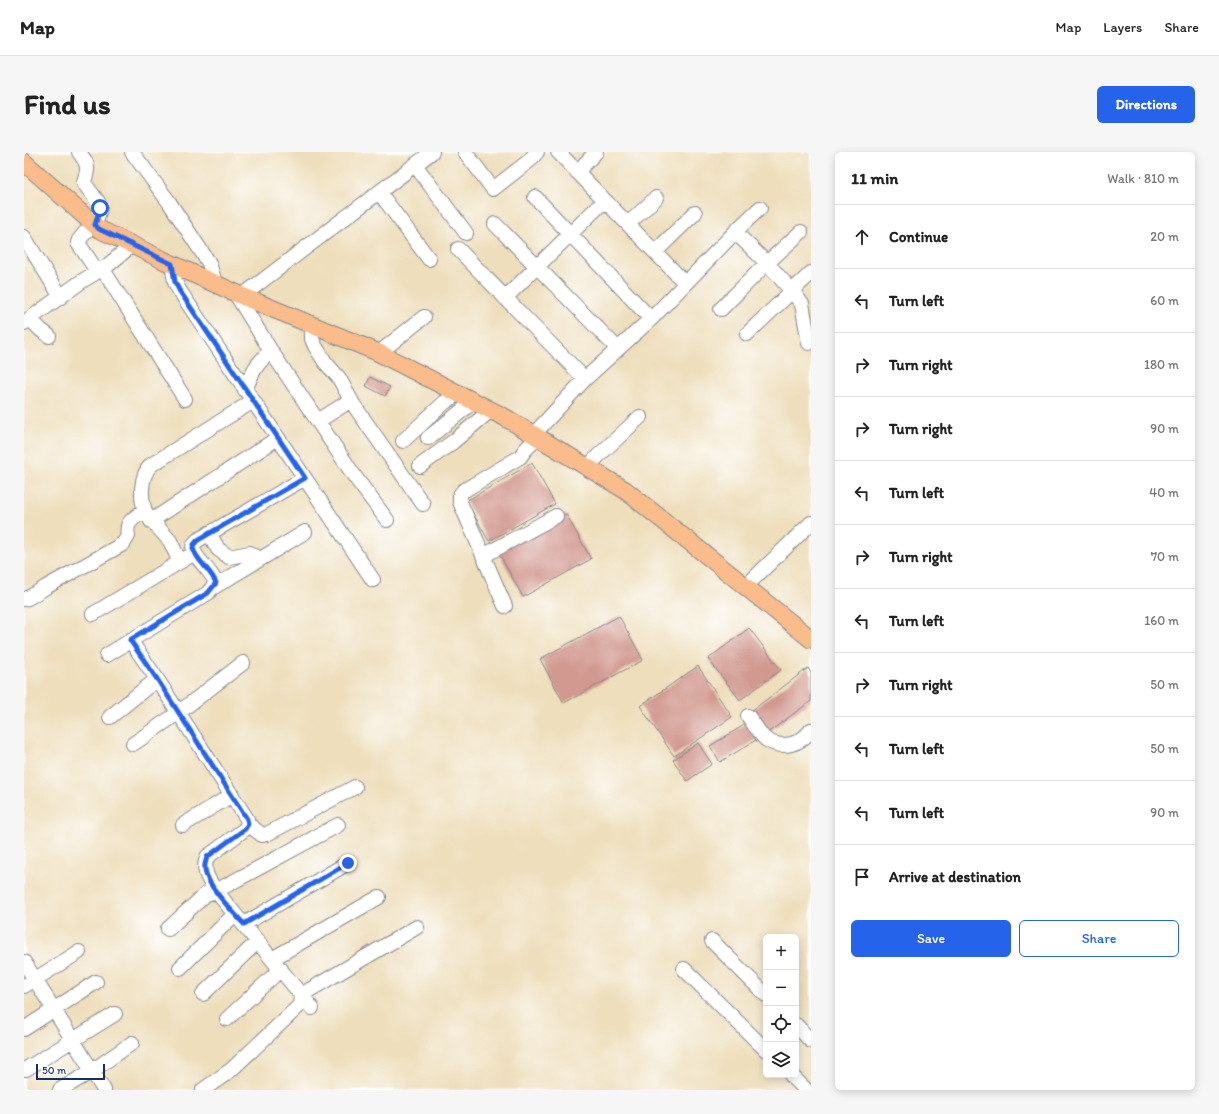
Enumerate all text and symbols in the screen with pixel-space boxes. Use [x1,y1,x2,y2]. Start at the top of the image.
text: Map [20,16,55,39]
text: Map [1056,19,1081,36]
text: Layers [1103,19,1142,36]
text: Share [1164,19,1199,36]
button: Directions [1097,86,1195,123]
text: Find us [24,87,111,121]
text: 11 min [851,168,898,188]
text: Walk · 810 m [1107,171,1179,186]
route start [91,199,109,217]
icon: ahead [851,226,873,248]
text: Continue [889,228,948,246]
text: 20 m [1150,229,1179,244]
icon: left [851,290,873,312]
text: Turn left [889,292,944,310]
text: 60 m [1150,293,1179,308]
icon: right [851,354,873,376]
text: Turn right [889,356,953,374]
text: 180 m [1144,357,1179,372]
icon: right [851,418,873,440]
text: Turn right [889,420,953,438]
text: 90 m [1150,421,1179,436]
icon: left [851,482,873,504]
text: Turn left [889,484,944,502]
text: 40 m [1149,485,1179,500]
icon: right [851,546,873,568]
text: Turn right [889,548,953,566]
text: 70 m [1151,549,1179,564]
icon: left [851,610,873,632]
text: Turn left [889,612,944,630]
text: 160 m [1144,613,1179,628]
icon: right [851,674,873,696]
text: Turn right [889,676,953,694]
text: 50 m [1150,677,1179,692]
icon: left [851,738,873,760]
text: Turn left [889,740,944,758]
text: 50 m [1150,741,1179,756]
icon: left [851,802,873,824]
text: Turn left [889,804,944,822]
text: 90 m [1150,805,1179,820]
route end [339,854,357,872]
icon: arrive [851,866,873,888]
text: Arrive at destination [889,868,1021,886]
button: Save [851,920,1011,957]
button: Share [1019,920,1179,957]
map controls [763,934,799,1078]
button: + [763,934,799,970]
button: − [763,970,799,1006]
button: locate [763,1006,799,1042]
button: layers [763,1042,799,1078]
scale bar [36,1062,105,1081]
text: 50 m [42,1064,66,1077]

